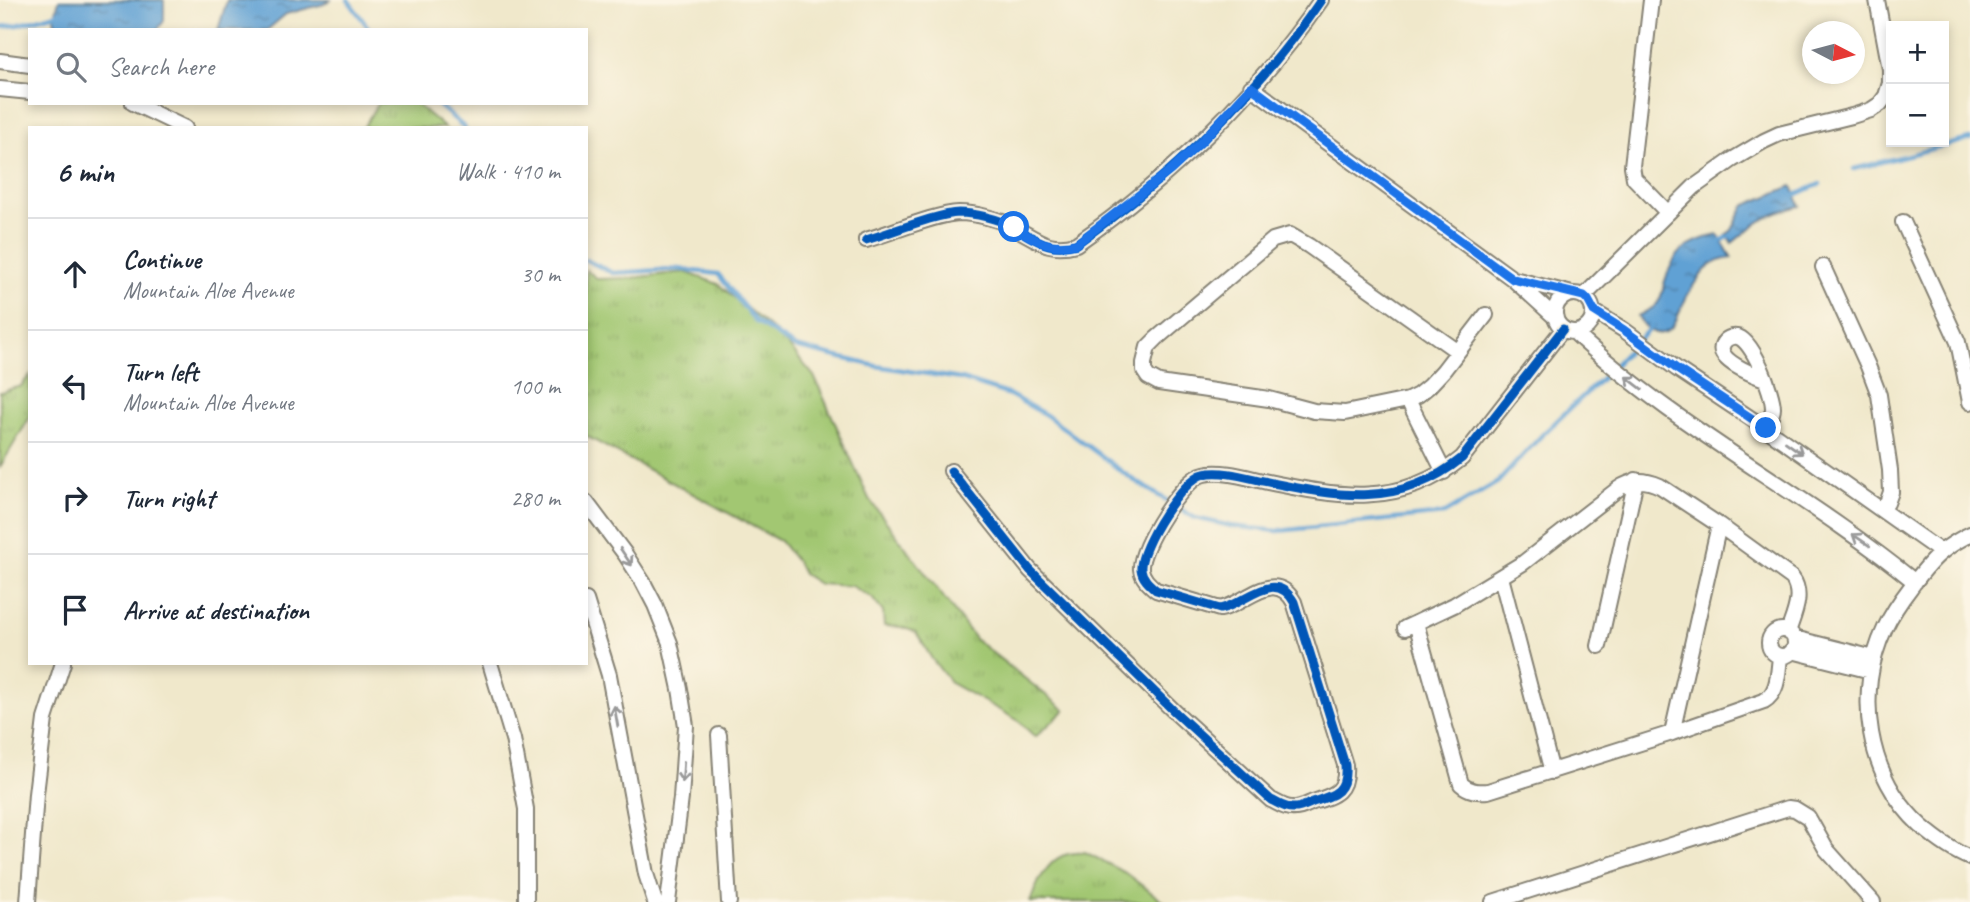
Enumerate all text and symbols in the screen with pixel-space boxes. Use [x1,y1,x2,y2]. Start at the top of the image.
north arrow [1802,21,1865,84]
map controls [1886,21,1949,147]
button: + [1886,21,1949,84]
search box [28,28,588,105]
icon: search [52,48,90,86]
text: Search here [108,50,214,83]
button: − [1886,84,1949,147]
text: 6 min [56,153,114,191]
text: Walk · 410 m [456,157,560,186]
route start [998,211,1029,242]
text: Continue [123,243,201,276]
icon: ahead [56,255,94,293]
text: 30 m [521,260,560,289]
text: Mountain Aloe Avenue [123,276,293,305]
text: Turn left [123,355,198,388]
icon: left [56,367,94,405]
text: 100 m [511,372,560,401]
one-way arrow [1625,376,1644,390]
text: Mountain Aloe Avenue [123,388,293,417]
route end [1750,412,1781,443]
one-way arrow [1784,441,1803,455]
icon: right [56,479,94,517]
text: Turn right [123,482,214,515]
text: 280 m [511,484,560,513]
one-way arrow [1852,533,1871,547]
one-way arrow [619,547,634,566]
icon: arrive [56,591,94,629]
text: Arrive at destination [123,594,309,627]
one-way arrow [609,705,623,727]
one-way arrow [676,760,689,783]

